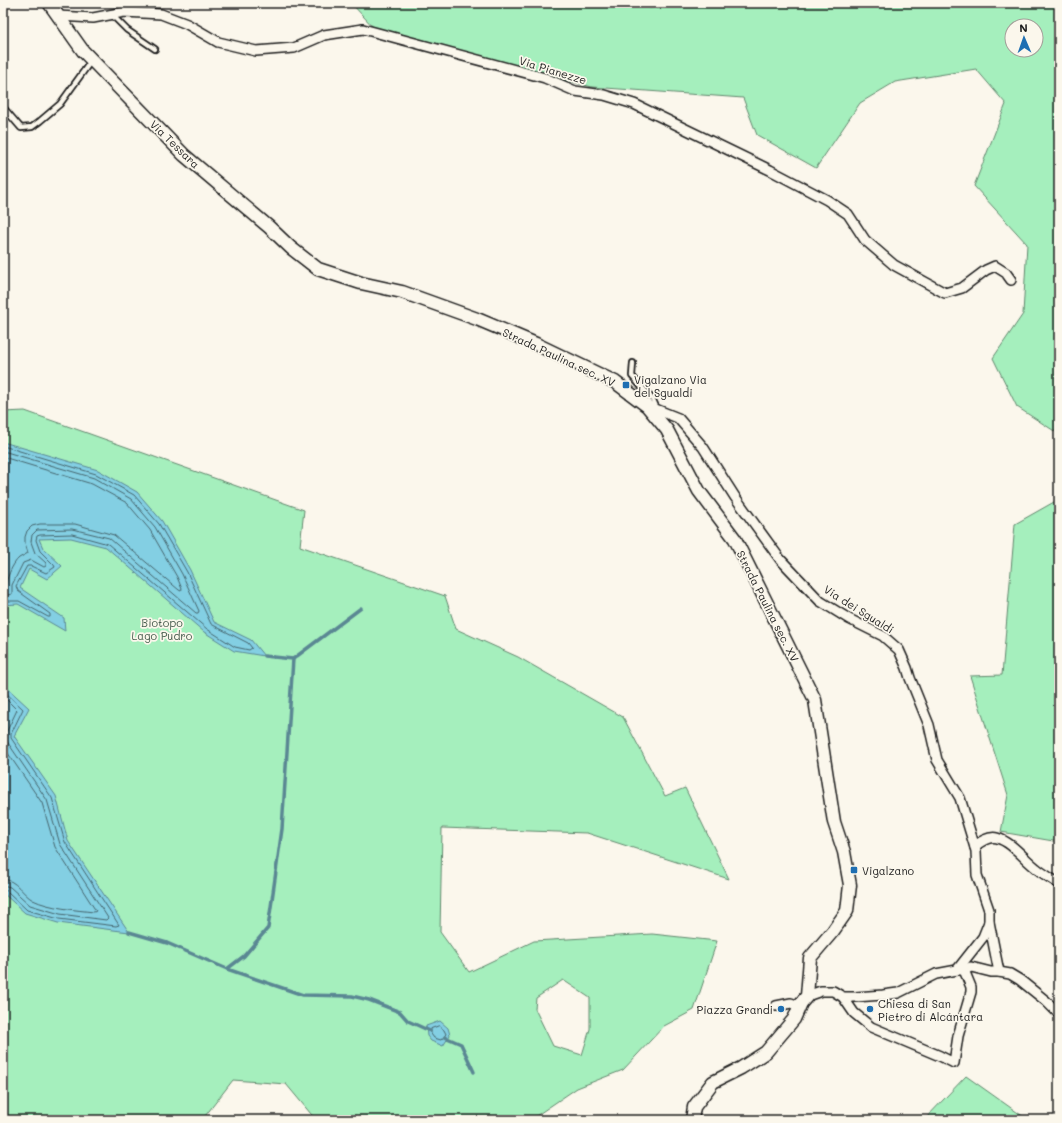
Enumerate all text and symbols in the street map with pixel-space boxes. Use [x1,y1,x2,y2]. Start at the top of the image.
north arrow [1004,18,1044,58]
text: N [1019,20,1028,35]
street label: Via Pianezze [517,53,589,87]
street label: Via Tessara [147,116,203,172]
street label: Strada Paulina sec. XV [500,324,618,390]
place label: Vigalzano Via del Sgualdi [634,372,707,400]
marker: Vigalzano Via del Sgualdi [621,380,631,390]
street label: Strada Paulina sec. XV [733,548,803,664]
street label: Via dei Sgualdi [821,581,897,637]
park label: Biotopo Lago Pudro [132,615,193,643]
place label: Vigalzano [862,863,914,878]
marker: Vigalzano [849,865,859,875]
place label: Chiesa di San Pietro di Alcántara [878,996,983,1024]
place label: Piazza Grandi [696,1002,773,1017]
marker: Piazza Grandi [776,1004,786,1014]
marker: Chiesa di San Pietro di Alcántara [865,1004,875,1014]

